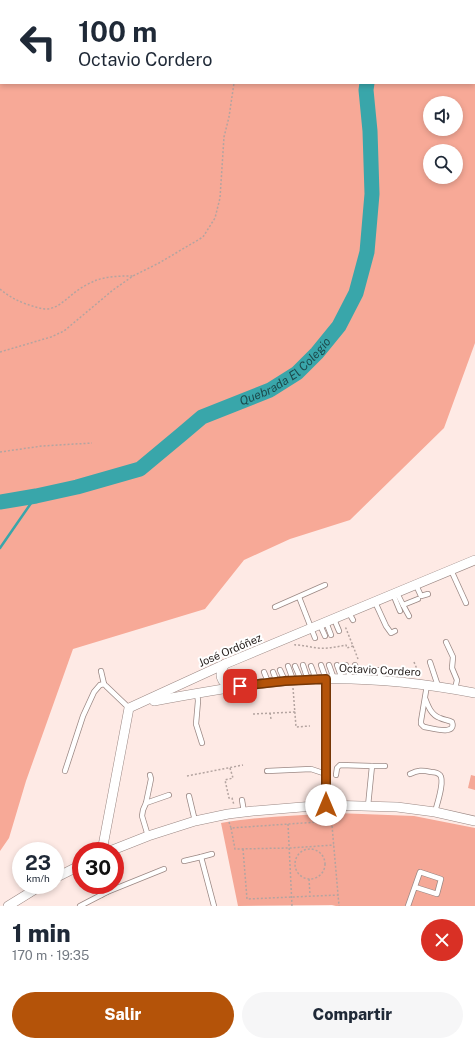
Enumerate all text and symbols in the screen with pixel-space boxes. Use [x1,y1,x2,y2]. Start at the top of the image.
text: 100 m [78,15,157,48]
icon: left [12,16,64,68]
text: Octavio Cordero [78,49,212,70]
map controls [423,96,463,184]
button: sound [423,96,463,136]
button: search [423,144,463,184]
water label: Quebrada El Colegio [237,334,334,408]
street label: José Ordóñez [197,631,263,669]
street label: Octavio Cordero [339,662,421,678]
pin [223,669,257,703]
icon: arrive [229,675,251,697]
position arrow [305,784,347,826]
speed limit sign: 30 [72,842,124,894]
text: 23 [25,851,51,875]
text: km/h [26,872,50,884]
text: 1 min [12,919,71,947]
button: close [421,919,463,961]
text: 170 m · 19:35 [12,948,89,963]
button: Salir [12,992,234,1038]
button: Compartir [242,992,463,1038]

